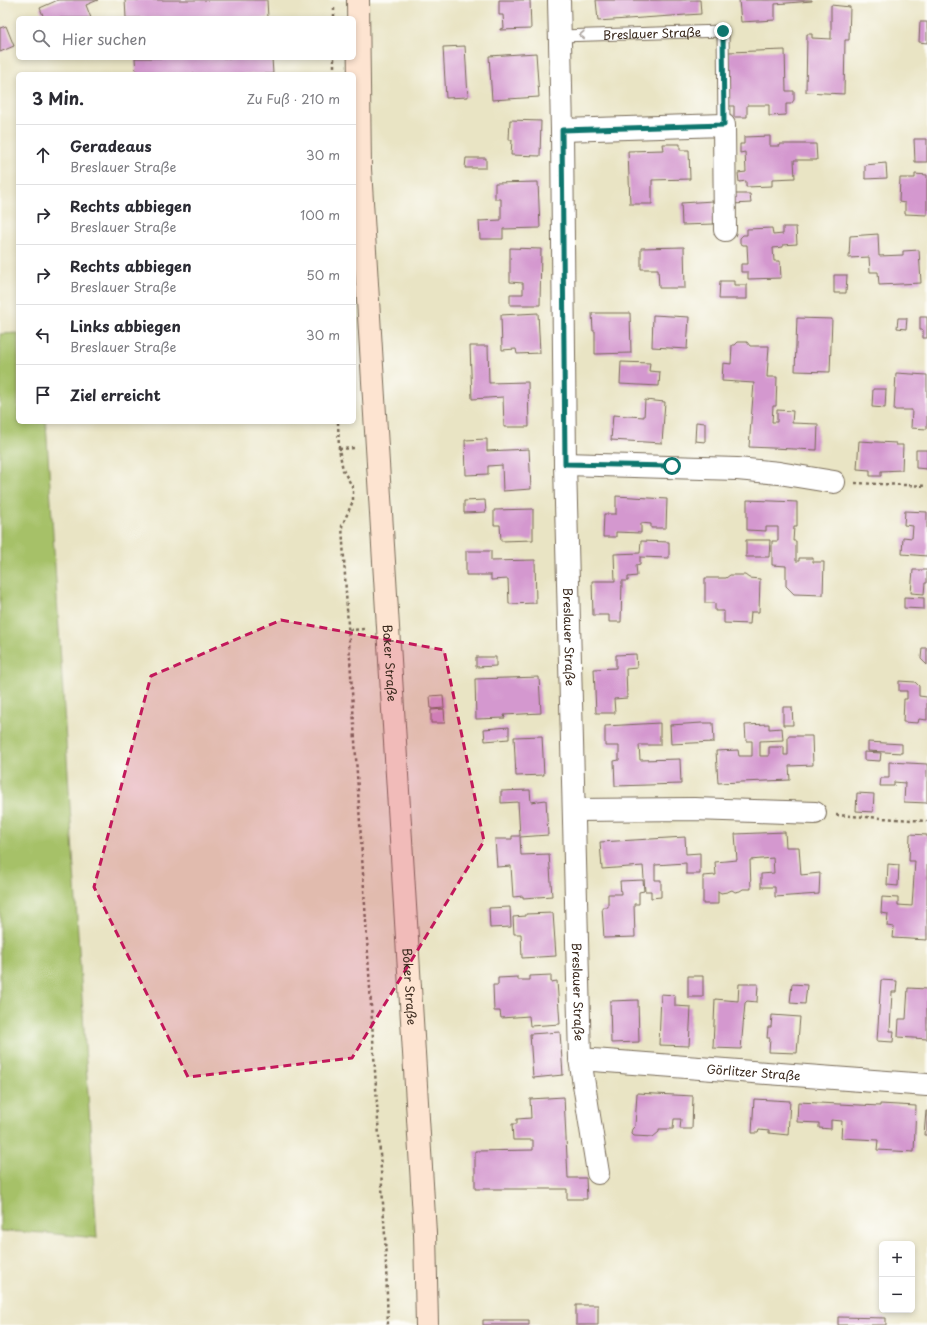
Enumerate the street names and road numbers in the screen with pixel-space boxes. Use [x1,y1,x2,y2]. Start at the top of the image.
street label: Breslauer Straße [603,23,701,44]
street label: Breslauer Straße [559,588,580,686]
street label: Boker Straße [379,624,402,702]
street label: Breslauer Straße [568,942,589,1041]
street label: Boker Straße [399,947,421,1026]
street label: Görlitzer Straße [706,1060,801,1084]

